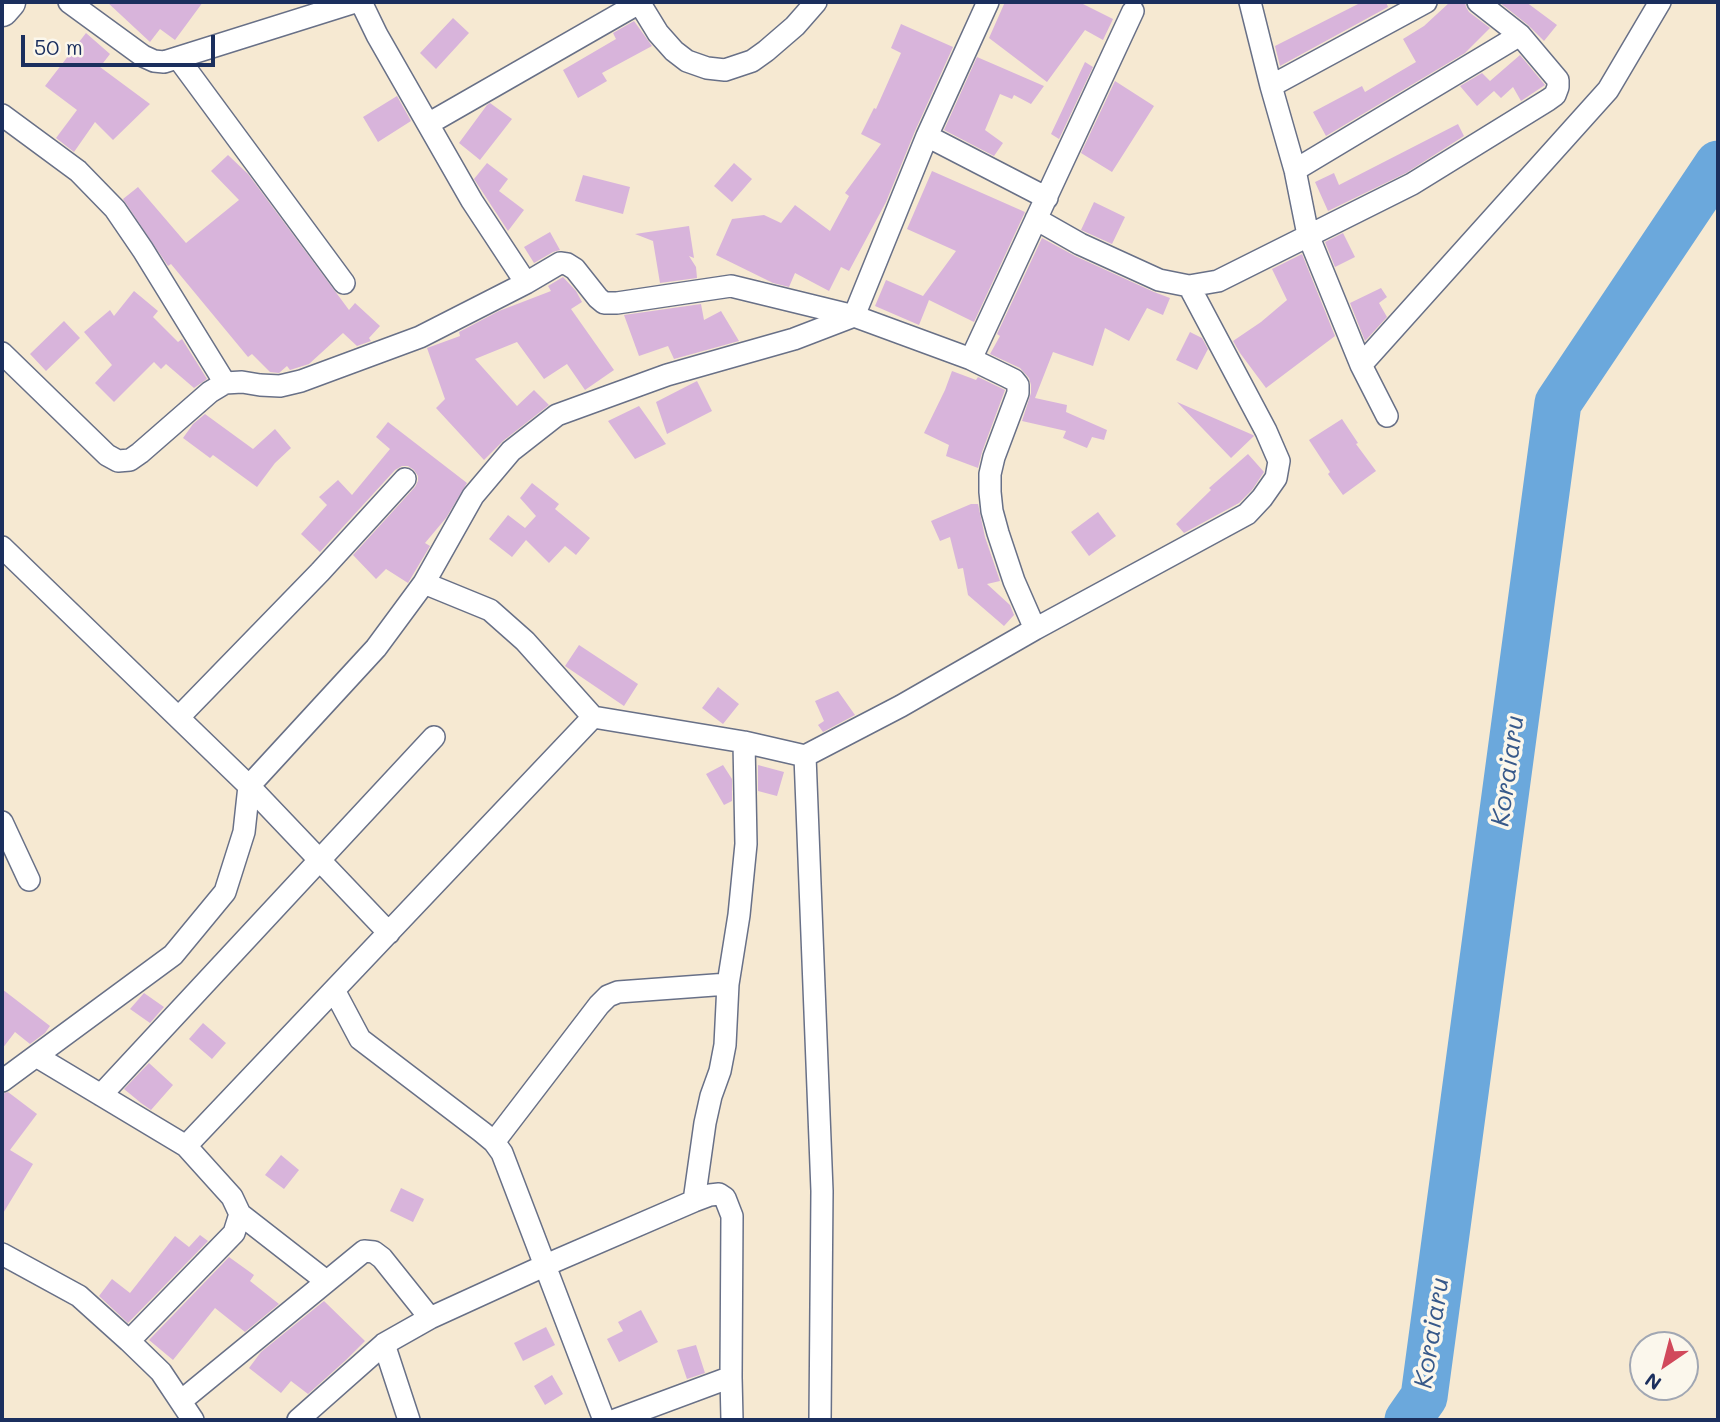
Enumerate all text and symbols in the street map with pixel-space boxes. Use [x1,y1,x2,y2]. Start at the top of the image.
scale bar [24,21,219,65]
text: 50 m [34,33,83,60]
water label: Koraiaru [1485,713,1531,829]
water label: Koraiaru [1408,1275,1456,1391]
north arrow [1629,1331,1699,1401]
text: N [1640,1368,1666,1396]

